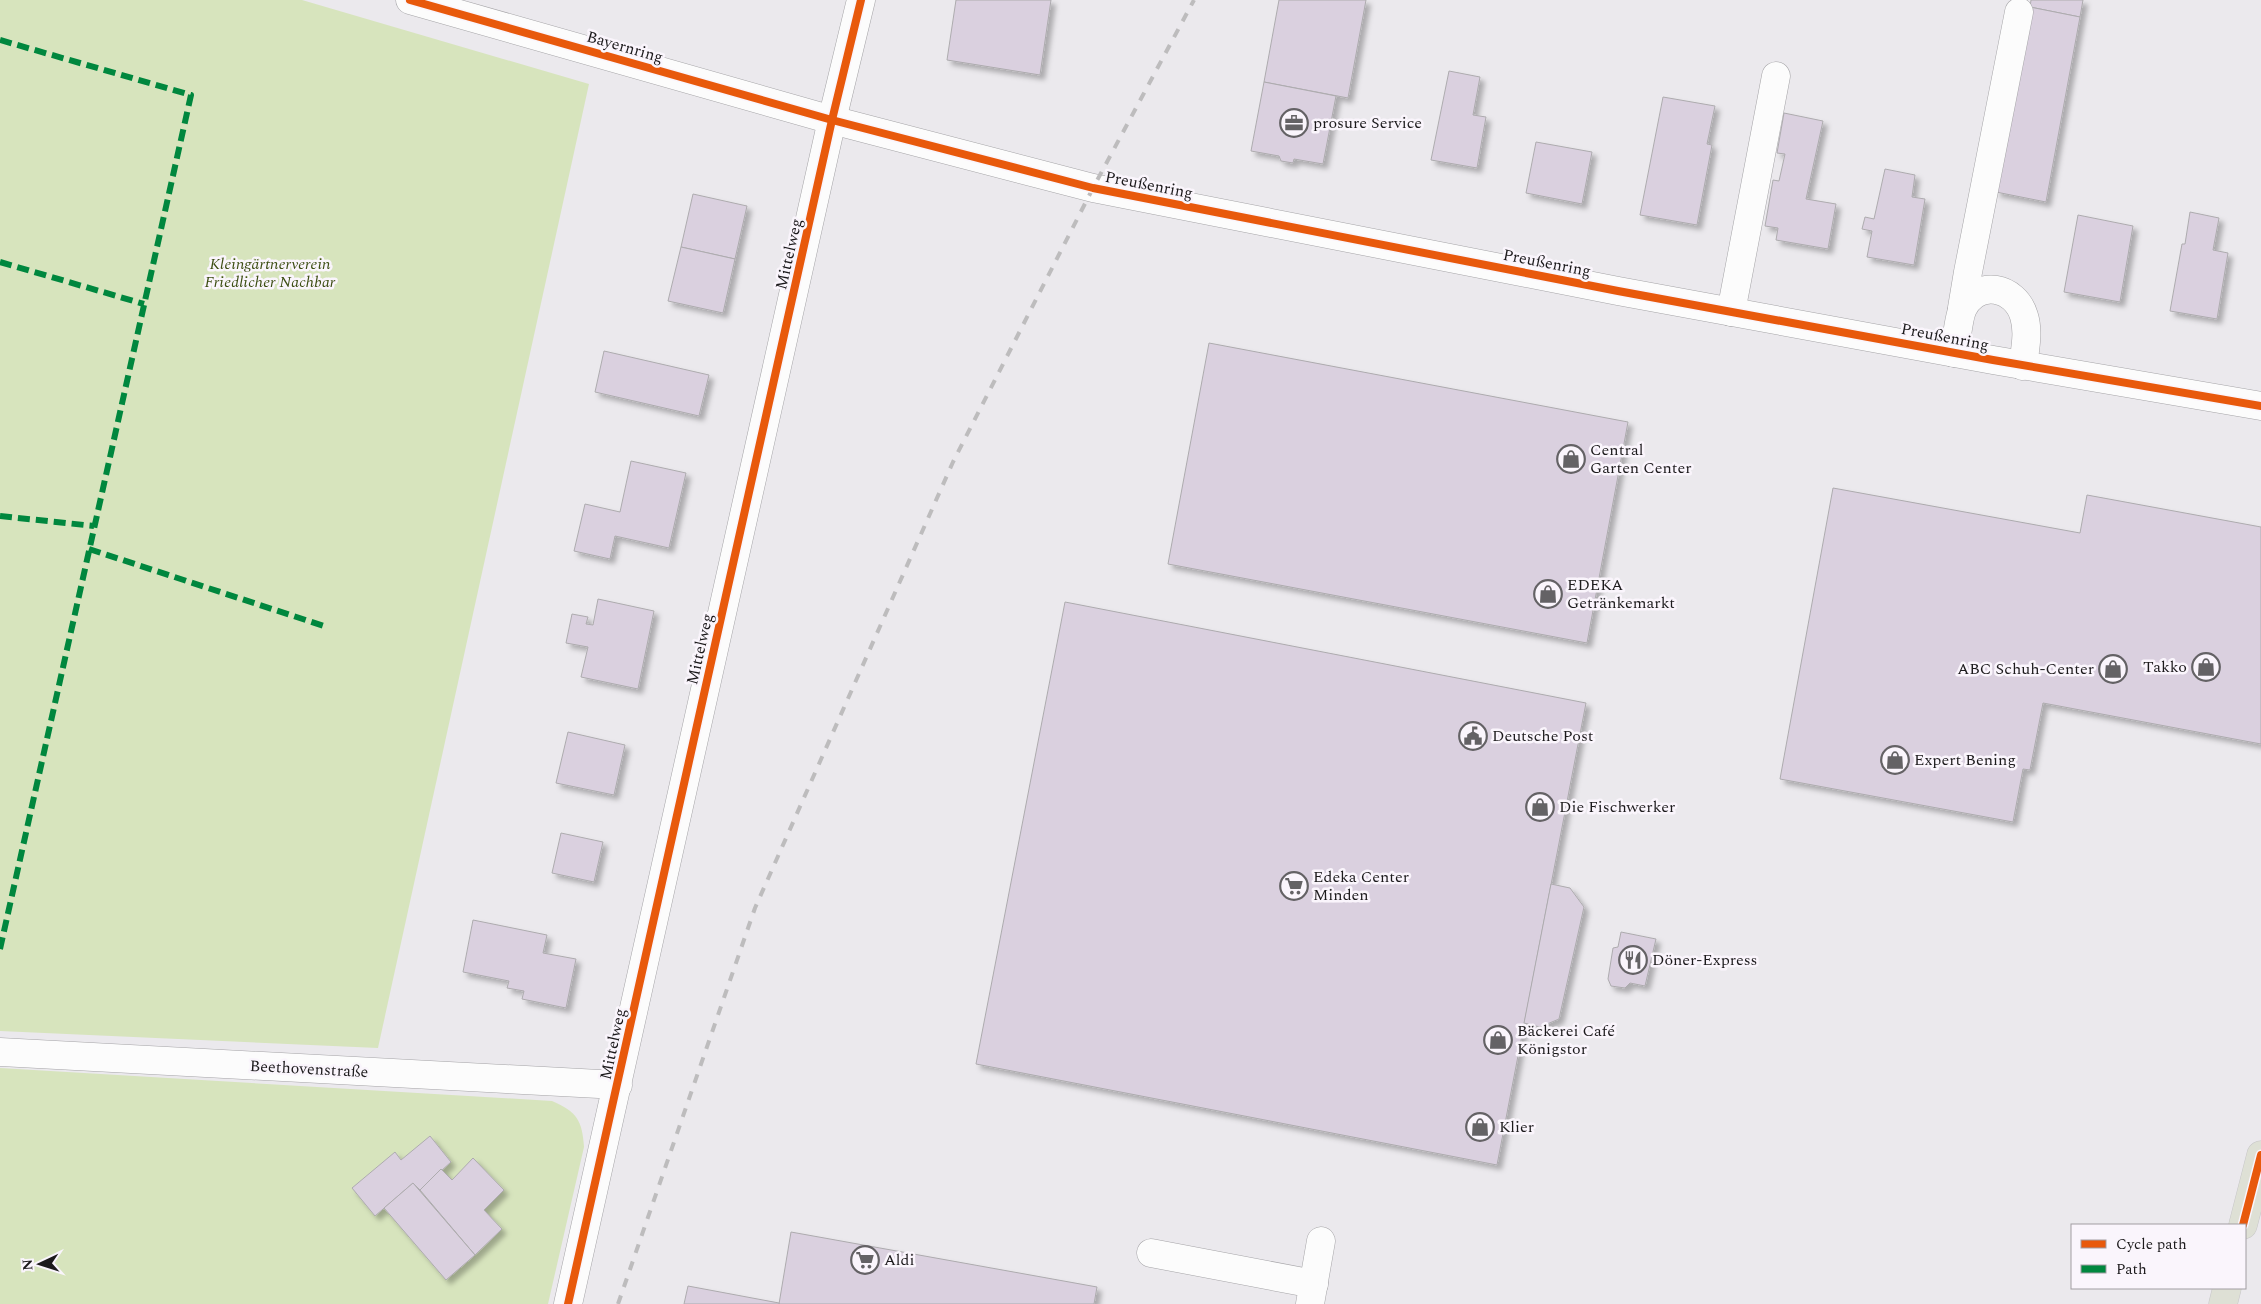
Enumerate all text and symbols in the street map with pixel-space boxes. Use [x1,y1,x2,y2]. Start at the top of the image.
street label: Bayernring [584,25,666,69]
office icon: prosure Service [1279,108,1309,138]
place label: prosure Service [1313,111,1422,135]
street label: Preußenring [1103,165,1195,205]
street label: Mittelweg [769,216,809,292]
street label: Preußenring [1501,243,1593,283]
park label: Kleingärtnerverein Friedlicher Nachbar [205,252,336,294]
street label: Preußenring [1899,317,1991,357]
place label: Central Garten Center [1590,438,1692,480]
shop icon: Central Garten Center [1556,444,1586,474]
place label: EDEKA Getränkemarkt [1567,573,1675,615]
shop icon: EDEKA Getränkemarkt [1533,579,1563,609]
street label: Mittelweg [680,611,720,687]
shop icon: Takko [2191,652,2221,682]
shop icon: ABC Schuh-Center [2098,654,2128,684]
place label: Takko [2143,655,2187,679]
place label: ABC Schuh-Center [1957,657,2094,681]
public building icon: Deutsche Post [1458,721,1488,751]
place label: Deutsche Post [1492,724,1594,748]
shop icon: Expert Bening [1880,745,1910,775]
place label: Expert Bening [1914,748,2016,772]
shop icon: Die Fischwerker [1525,792,1555,822]
place label: Die Fischwerker [1559,795,1675,819]
place label: Edeka Center Minden [1313,865,1409,907]
supermarket icon: Edeka Center Minden [1279,871,1309,901]
restaurant icon: Döner-Express [1618,945,1648,975]
place label: Döner-Express [1652,948,1758,972]
street label: Mittelweg [594,1006,632,1082]
place label: Bäckerei Café Königstor [1517,1019,1615,1061]
shop icon: Bäckerei Café Königstor [1483,1025,1513,1055]
street label: Beethovenstraße [249,1054,369,1084]
shop icon: Klier [1465,1112,1495,1142]
place label: Klier [1499,1115,1534,1139]
legend [2071,1224,2246,1289]
text: Cycle path [2116,1233,2187,1256]
north arrow [15,1239,65,1289]
supermarket icon: Aldi [850,1245,880,1275]
place label: Aldi [884,1248,915,1272]
text: N [17,1258,38,1271]
text: Path [2116,1258,2147,1281]

